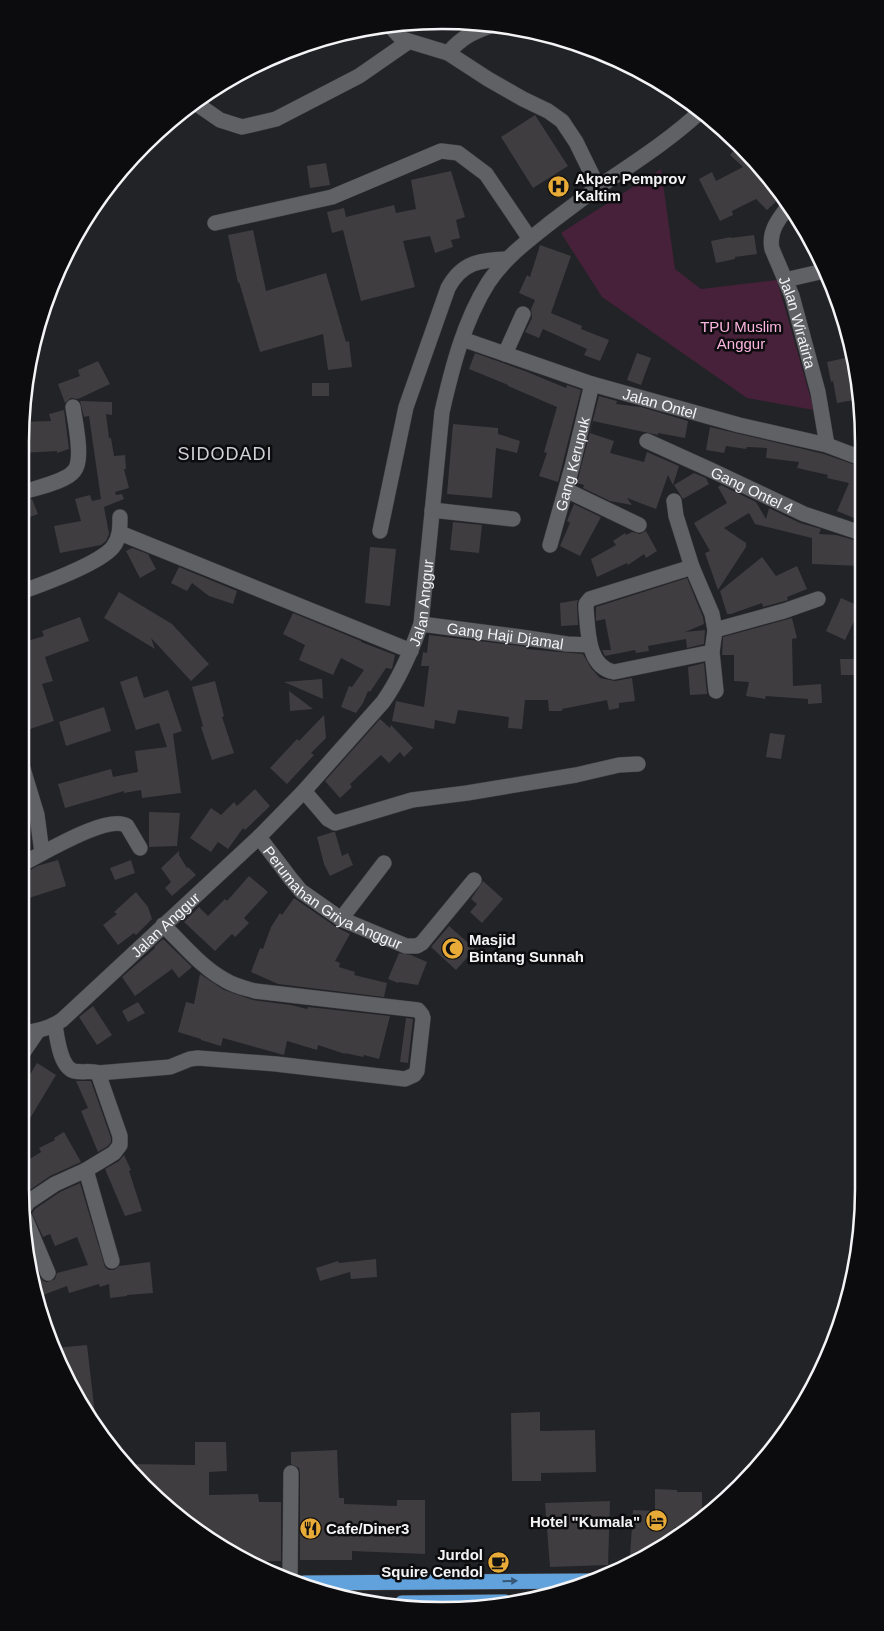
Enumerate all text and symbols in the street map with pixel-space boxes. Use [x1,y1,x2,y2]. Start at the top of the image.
place label: Akper Pemprov Kaltim [575,170,687,204]
hospital icon: Akper Pemprov Kaltim [547,175,571,199]
street label: Jalan Wiratirta [776,273,820,371]
park label: TPU Muslim Anggur [700,318,782,352]
street label: Jalan Ontel [621,385,699,421]
street label: Gang Kerupuk [551,415,592,513]
district label: SIDODADI [177,444,273,464]
street label: Gang Ontel 4 [708,463,796,516]
street label: Jalan Anggur [405,558,436,648]
street label: Gang Haji Djamal [446,619,565,652]
street label: Perumahan Griya Anggur [260,842,405,952]
street label: Jalan Anggur [127,888,203,960]
place label: Masjid Bintang Sunnah [469,931,584,965]
mosque icon: Masjid Bintang Sunnah [441,936,465,960]
hotel icon: Hotel "Kumala" [644,1509,668,1533]
place label: Hotel "Kumala" [530,1513,640,1530]
restaurant icon: Cafe/Diner3 [298,1516,322,1540]
place label: Cafe/Diner3 [326,1520,409,1537]
place label: Jurdol Squire Cendol [381,1546,483,1580]
cafe icon: Jurdol Squire Cendol [487,1551,511,1575]
one-way arrow [502,1577,518,1585]

